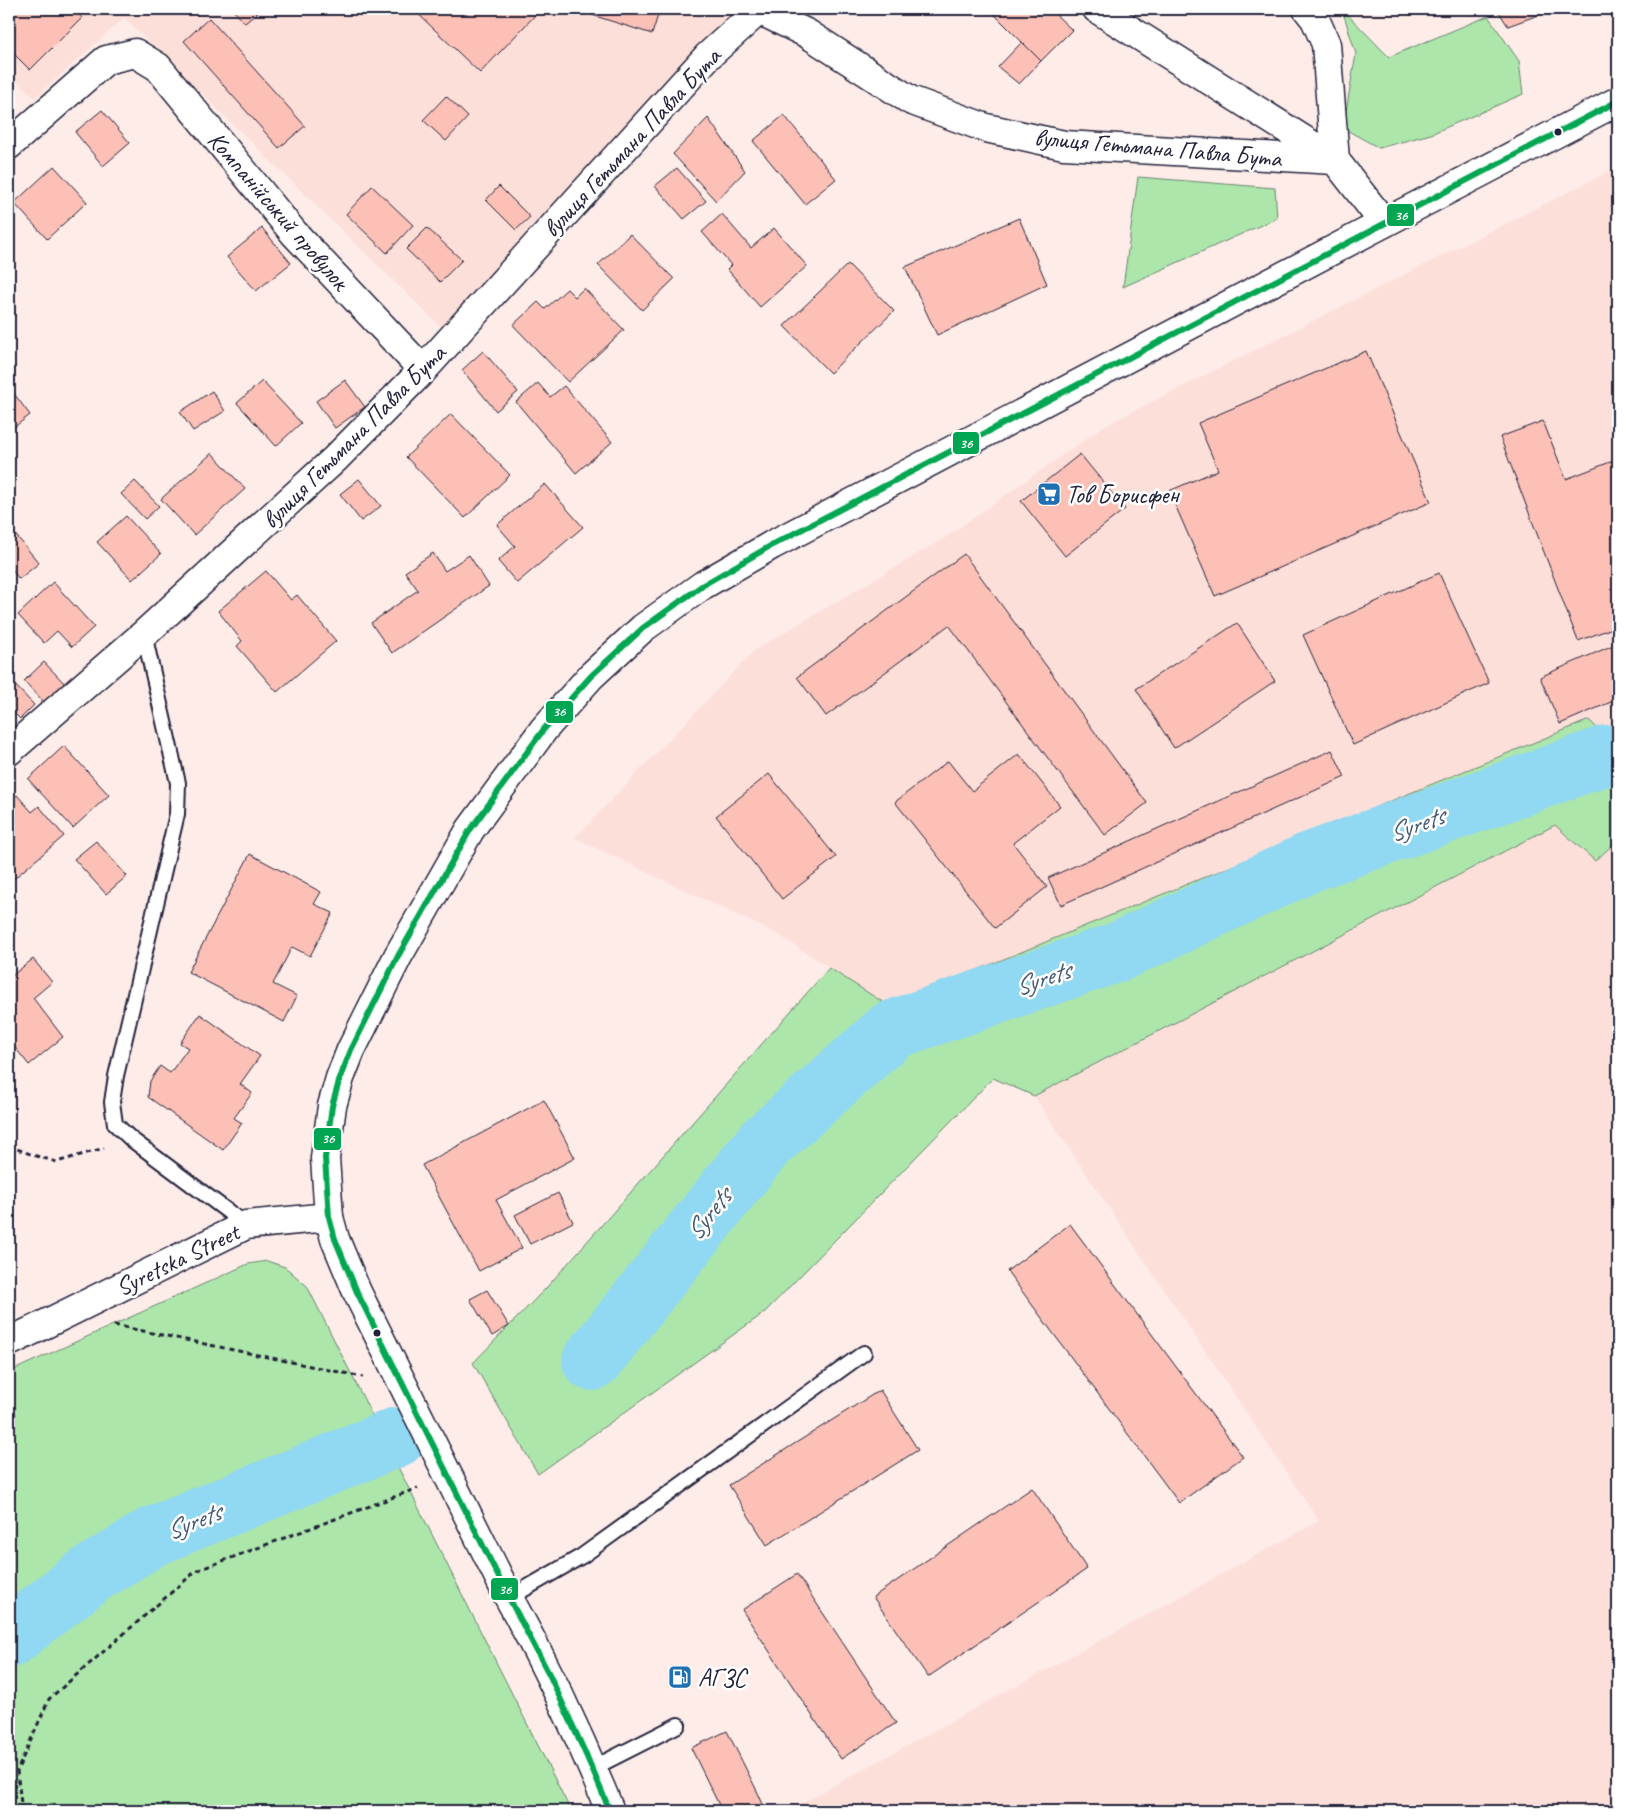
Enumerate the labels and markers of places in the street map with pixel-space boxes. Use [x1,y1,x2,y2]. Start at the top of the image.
unlabelled marker [1553,127,1563,137]
place label: Тов Борисфен [1066,479,1180,511]
supermarket icon: Тов Борисфен [1036,481,1062,507]
unlabelled marker [372,1328,382,1338]
place label: АГЗС [698,1662,749,1694]
fuel station icon: АГЗС [667,1664,693,1690]

